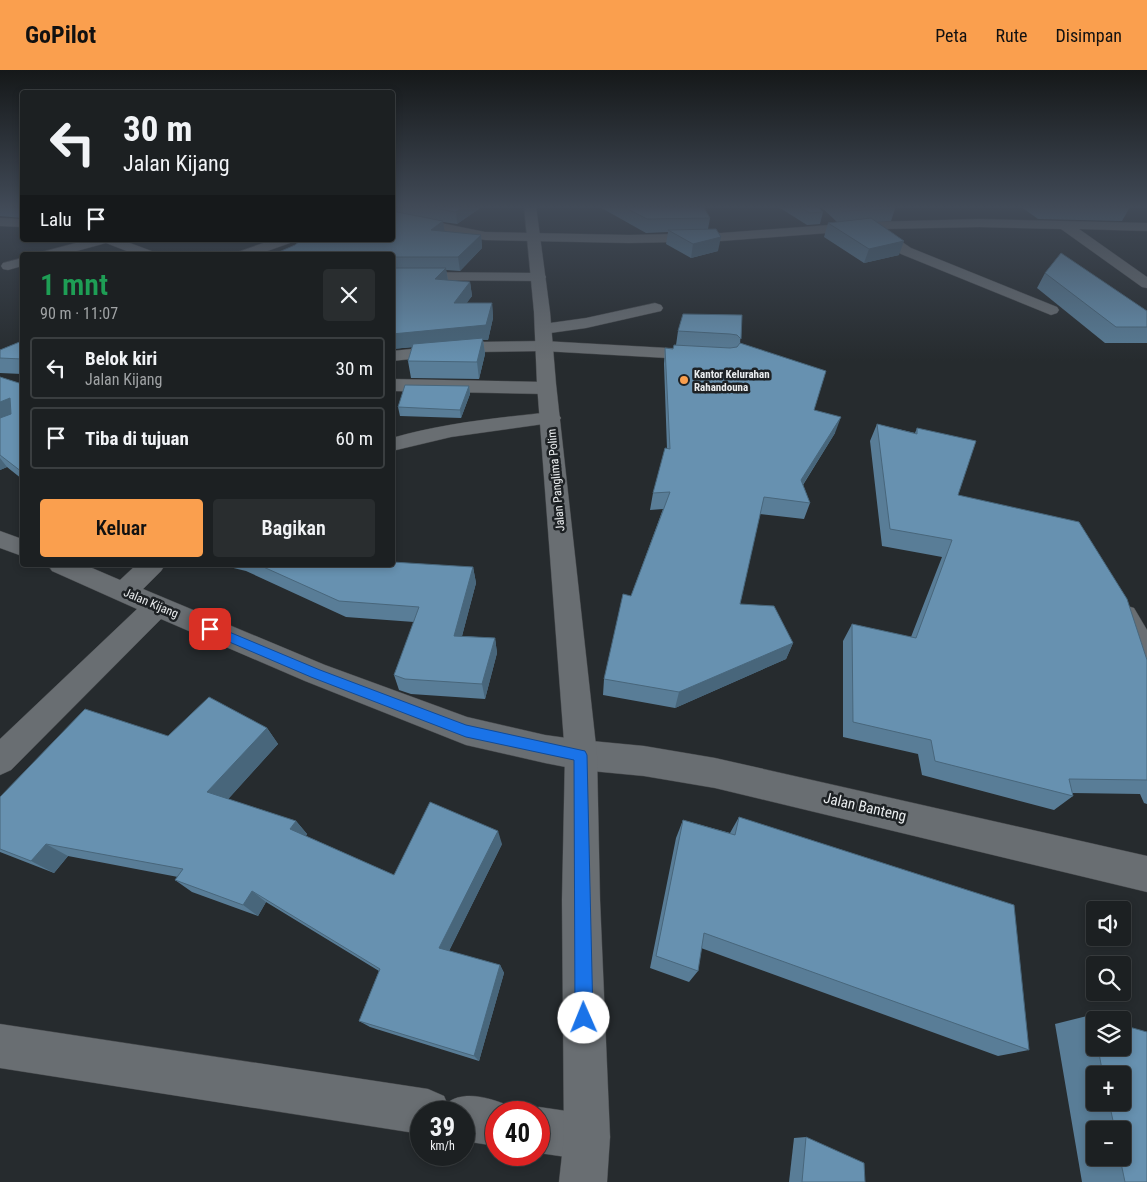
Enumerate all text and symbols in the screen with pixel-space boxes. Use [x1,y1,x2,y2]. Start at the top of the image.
text: GoPilot [25,21,96,49]
text: Peta [935,25,967,46]
text: Rute [995,25,1027,46]
text: Disimpan [1055,25,1122,46]
text: 30 m [123,109,192,150]
icon: left [40,110,105,175]
text: Jalan Kijang [123,151,230,176]
icon: arrive [82,205,110,233]
text: Lalu [40,208,72,231]
text: 1 mnt [40,267,108,302]
button: close [323,269,375,321]
text: 90 m · 11:07 [40,304,118,323]
text: Belok kiri [85,347,157,370]
icon: left [42,354,70,382]
text: 30 m [336,357,373,380]
place label: Kantor Kelurahan Rahandouna [694,368,770,394]
text: Jalan Kijang [85,370,162,389]
marker: Kantor Kelurahan Rahandouna [678,374,690,386]
icon: arrive [42,424,70,452]
text: Tiba di tujuan [85,427,189,450]
text: 60 m [336,427,373,450]
street label: Jalan Panglima Polim [545,428,567,532]
button: Keluar [40,499,203,557]
button: Bagikan [213,499,375,557]
street label: Jalan Kijang [122,585,181,621]
pin [189,608,231,650]
icon: arrive [196,615,224,643]
street label: Jalan Banteng [822,789,908,825]
map controls [1086,901,1131,1166]
button: sound [1086,901,1131,946]
button: search [1086,956,1131,1001]
position arrow [557,991,609,1043]
button: layers [1086,1011,1131,1056]
button: + [1086,1066,1131,1111]
speed limit sign: 40 [485,1101,550,1166]
text: 39 [430,1113,455,1142]
button: − [1086,1121,1131,1166]
text: km/h [430,1139,455,1153]

